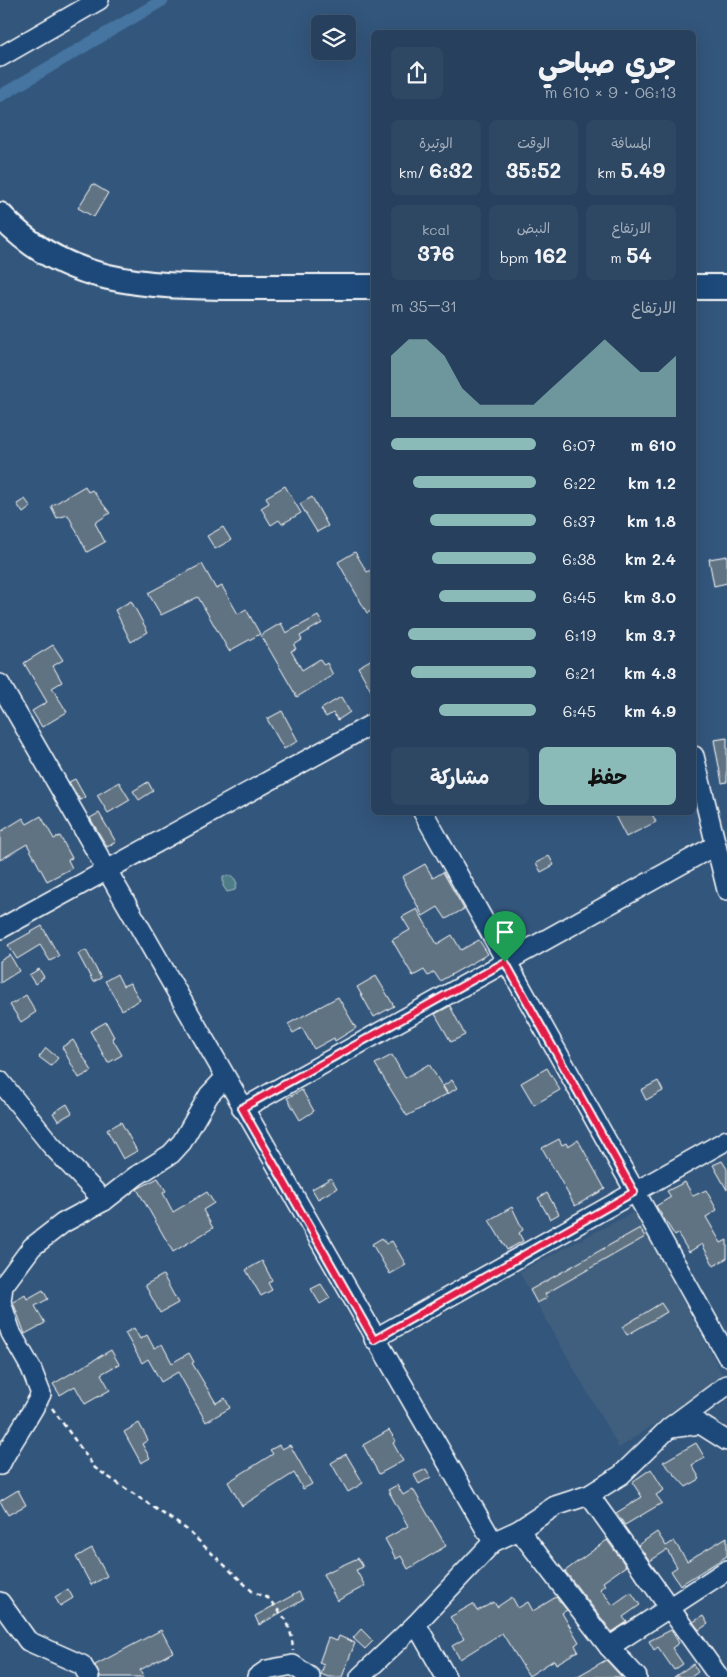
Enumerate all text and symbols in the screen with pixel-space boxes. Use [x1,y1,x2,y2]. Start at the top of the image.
map controls [311,15,356,60]
button: layers [311,15,356,60]
text: جري صباحي [538,44,676,80]
button: share [391,47,443,99]
text: 06:13 · 9 × 610 m [545,81,676,102]
text: الوتيرة [419,133,453,152]
text: الوقت [517,133,550,152]
text: المسافة [611,133,651,152]
text: 6:32 [429,156,473,183]
text: 35:52 [506,156,561,183]
text: 5.49 [620,156,665,183]
text: /km [399,163,429,182]
text: km [597,163,620,182]
text: النبض [517,218,550,237]
text: الارتفاع [612,218,651,237]
text: kcal [422,220,450,239]
text: 376 [417,239,454,266]
text: 162 [533,241,567,268]
text: 54 [626,241,652,268]
text: bpm [500,248,533,267]
text: m [611,248,626,267]
text: 31–35 m [391,295,457,316]
text: الارتفاع [631,296,676,317]
text: 6:07 [563,434,596,455]
text: 610 m [630,434,676,455]
text: 6:22 [564,472,596,493]
text: 1.2 km [628,472,676,493]
text: 6:37 [563,510,596,531]
text: 1.8 km [627,510,676,531]
text: 6:38 [562,548,596,569]
text: 2.4 km [625,548,676,569]
text: 6:45 [563,586,596,607]
text: 3.0 km [624,586,676,607]
text: 6:19 [565,624,596,645]
text: 3.7 km [625,624,676,645]
text: 6:21 [565,662,596,683]
text: 4.3 km [624,662,676,683]
text: 6:45 [563,700,596,721]
text: 4.9 km [624,700,676,721]
button: مشاركة [391,747,529,805]
button: حفظ [539,747,676,805]
pin [484,911,526,962]
icon: arrive [491,918,519,946]

